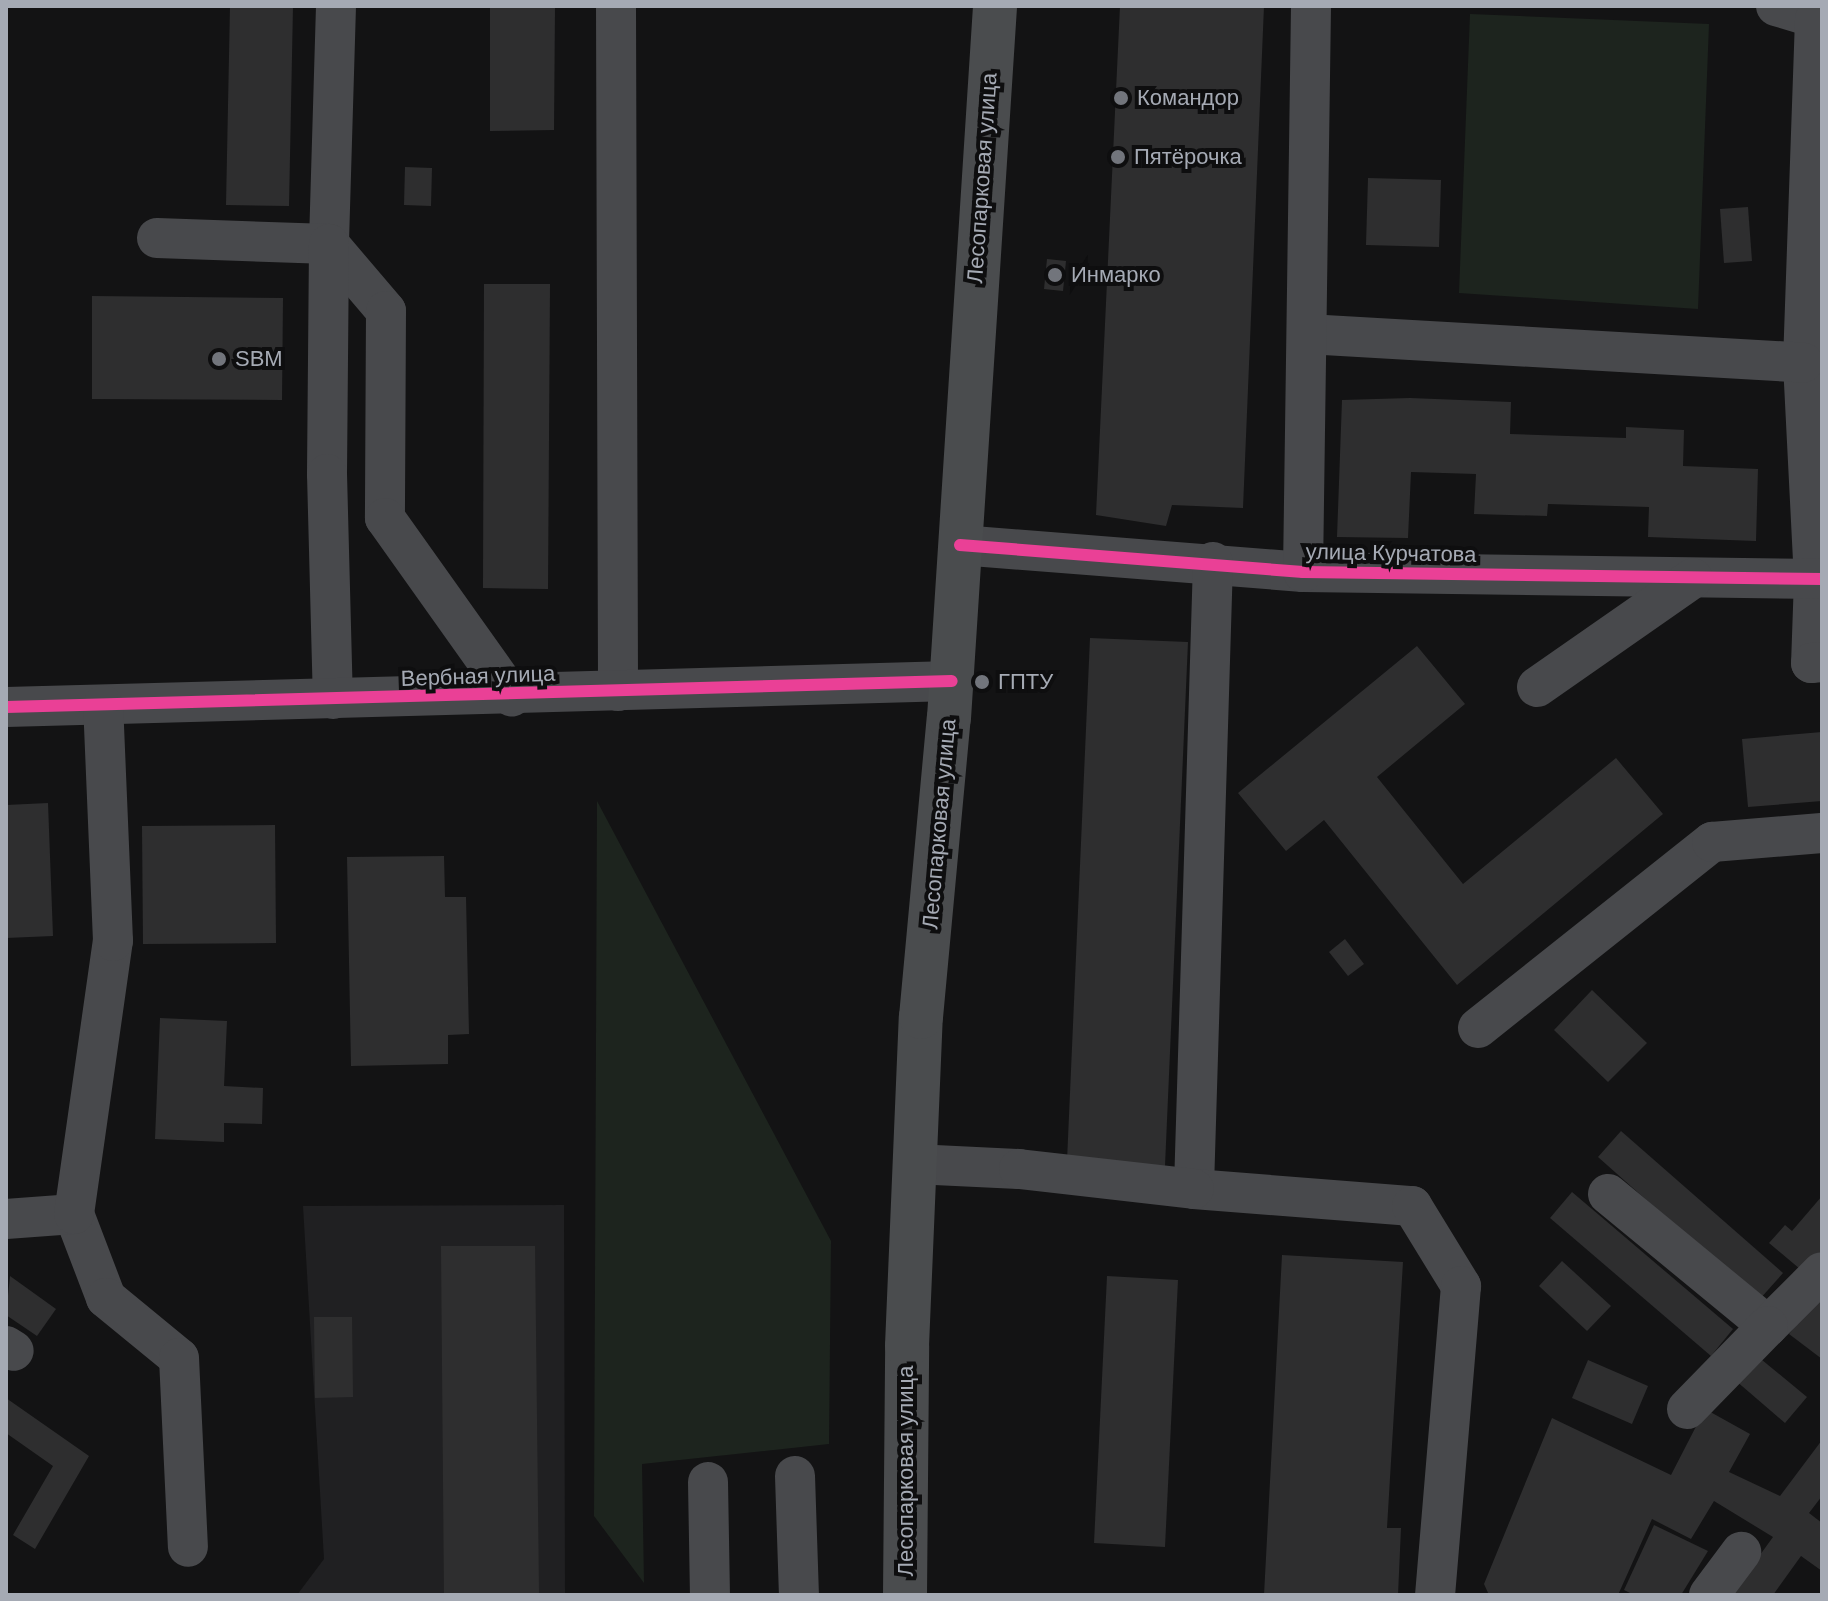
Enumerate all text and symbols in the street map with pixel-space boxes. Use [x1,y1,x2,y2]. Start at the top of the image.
street label: Лесопарковая улица [961,72,1003,284]
place label: Командор [1137,85,1239,111]
marker: Командор [1112,89,1130,107]
place label: Пятёрочка [1134,144,1242,170]
marker: Пятёрочка [1109,148,1127,166]
place label: Инмарко [1071,262,1161,288]
marker: Инмарко [1046,266,1064,284]
place label: SBM [235,346,283,372]
marker: SBM [210,350,228,368]
street label: улица Курчатова [1305,538,1477,568]
street label: Вербная улица [400,660,556,692]
place label: ГПТУ [998,669,1053,695]
marker: ГПТУ [973,673,991,691]
street label: Лесопарковая улица [917,718,961,930]
street label: Лесопарковая улица [893,1366,919,1576]

